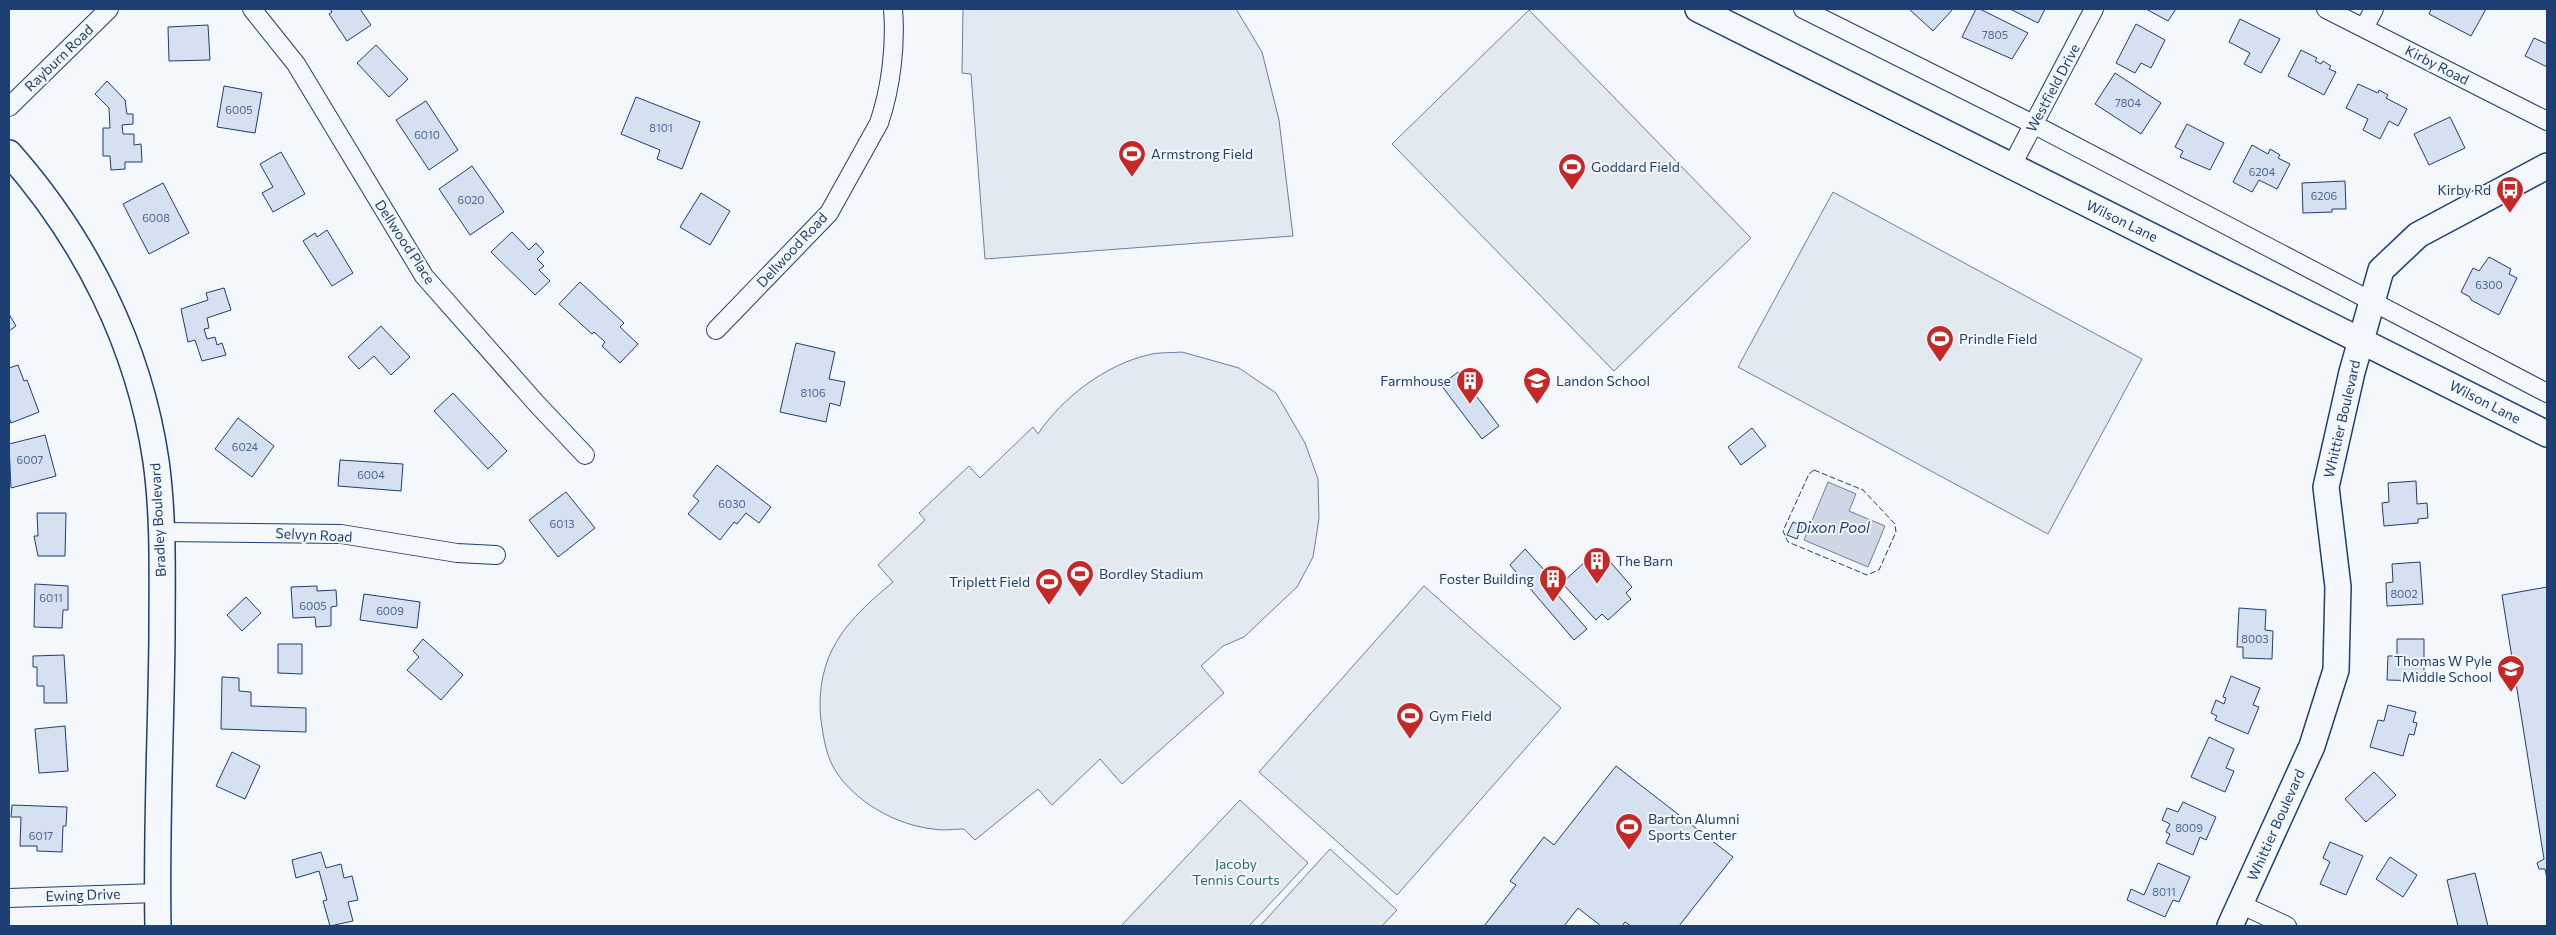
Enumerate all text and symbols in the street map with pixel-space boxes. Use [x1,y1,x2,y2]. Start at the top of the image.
street label: Rayburn Road [21,21,97,95]
house number: 7805 [1982,28,2008,41]
street label: Westfield Drive [2022,41,2083,135]
street label: Kirby Road [2402,41,2472,88]
house number: 7804 [2115,96,2142,109]
house number: 6005 [225,103,253,116]
house number: 8101 [649,121,673,134]
house number: 6010 [414,128,440,141]
sports icon: Armstrong Field [1117,139,1147,178]
place label: Armstrong Field [1151,145,1253,162]
sports icon: Goddard Field [1557,152,1587,191]
place label: Goddard Field [1591,158,1680,175]
house number: 6204 [2249,165,2276,178]
bus stop icon: Kirby Rd [2495,175,2525,214]
place label: Kirby Rd [2437,181,2491,198]
house number: 6206 [2311,189,2338,202]
house number: 6020 [457,193,485,206]
street label: Dellwood Place [372,196,439,287]
street label: Wilson Lane [2084,196,2161,245]
street label: Dellwood Road [753,209,831,291]
house number: 6008 [142,211,170,224]
house number: 6300 [2475,278,2503,291]
sports icon: Prindle Field [1925,324,1955,363]
place label: Prindle Field [1959,330,2037,347]
street label: Whittier Boulevard [2320,358,2363,479]
building icon: Farmhouse [1455,366,1485,405]
school or university icon: Landon School [1522,366,1552,405]
place label: Farmhouse [1380,372,1451,389]
place label: Landon School [1556,372,1650,389]
street label: Wilson Lane [2447,376,2524,427]
house number: 8106 [800,386,826,399]
house number: 6024 [232,440,259,453]
house number: 6007 [17,453,44,466]
street label: Bradley Boulevard [146,462,169,578]
house number: 6004 [357,468,385,481]
house number: 6030 [718,497,746,510]
house number: 6013 [550,517,574,530]
water label: Dixon Pool [1796,518,1871,536]
street label: Selvyn Road [275,524,353,545]
building icon: The Barn [1582,546,1612,585]
place label: The Barn [1616,552,1673,569]
sports icon: Bordley Stadium [1065,559,1095,598]
building icon: Foster Building [1538,564,1568,603]
place label: Bordley Stadium [1099,565,1203,582]
sports icon: Triplett Field [1034,567,1064,606]
place label: Foster Building [1439,570,1534,587]
place label: Triplett Field [949,573,1030,590]
house number: 8002 [2390,587,2418,600]
house number: 6011 [39,591,63,604]
house number: 6005 [299,599,327,612]
house number: 6009 [376,604,404,617]
house number: 8003 [2241,632,2269,645]
place label: Thomas W Pyle Middle School [2394,652,2492,685]
school or university icon: Thomas W Pyle Middle School [2496,654,2526,693]
sports icon: Gym Field [1395,701,1425,740]
place label: Gym Field [1429,707,1492,724]
street label: Whittier Boulevard [2243,766,2308,883]
place label: Barton Alumni Sports Center [1648,810,1740,843]
sports icon: Barton Alumni Sports Center [1614,812,1644,851]
house number: 8009 [2175,821,2203,834]
house number: 6017 [29,829,53,842]
park label: Jacoby Tennis Courts [1192,855,1280,888]
street label: Ewing Drive [45,885,121,904]
house number: 8011 [2152,885,2176,898]

